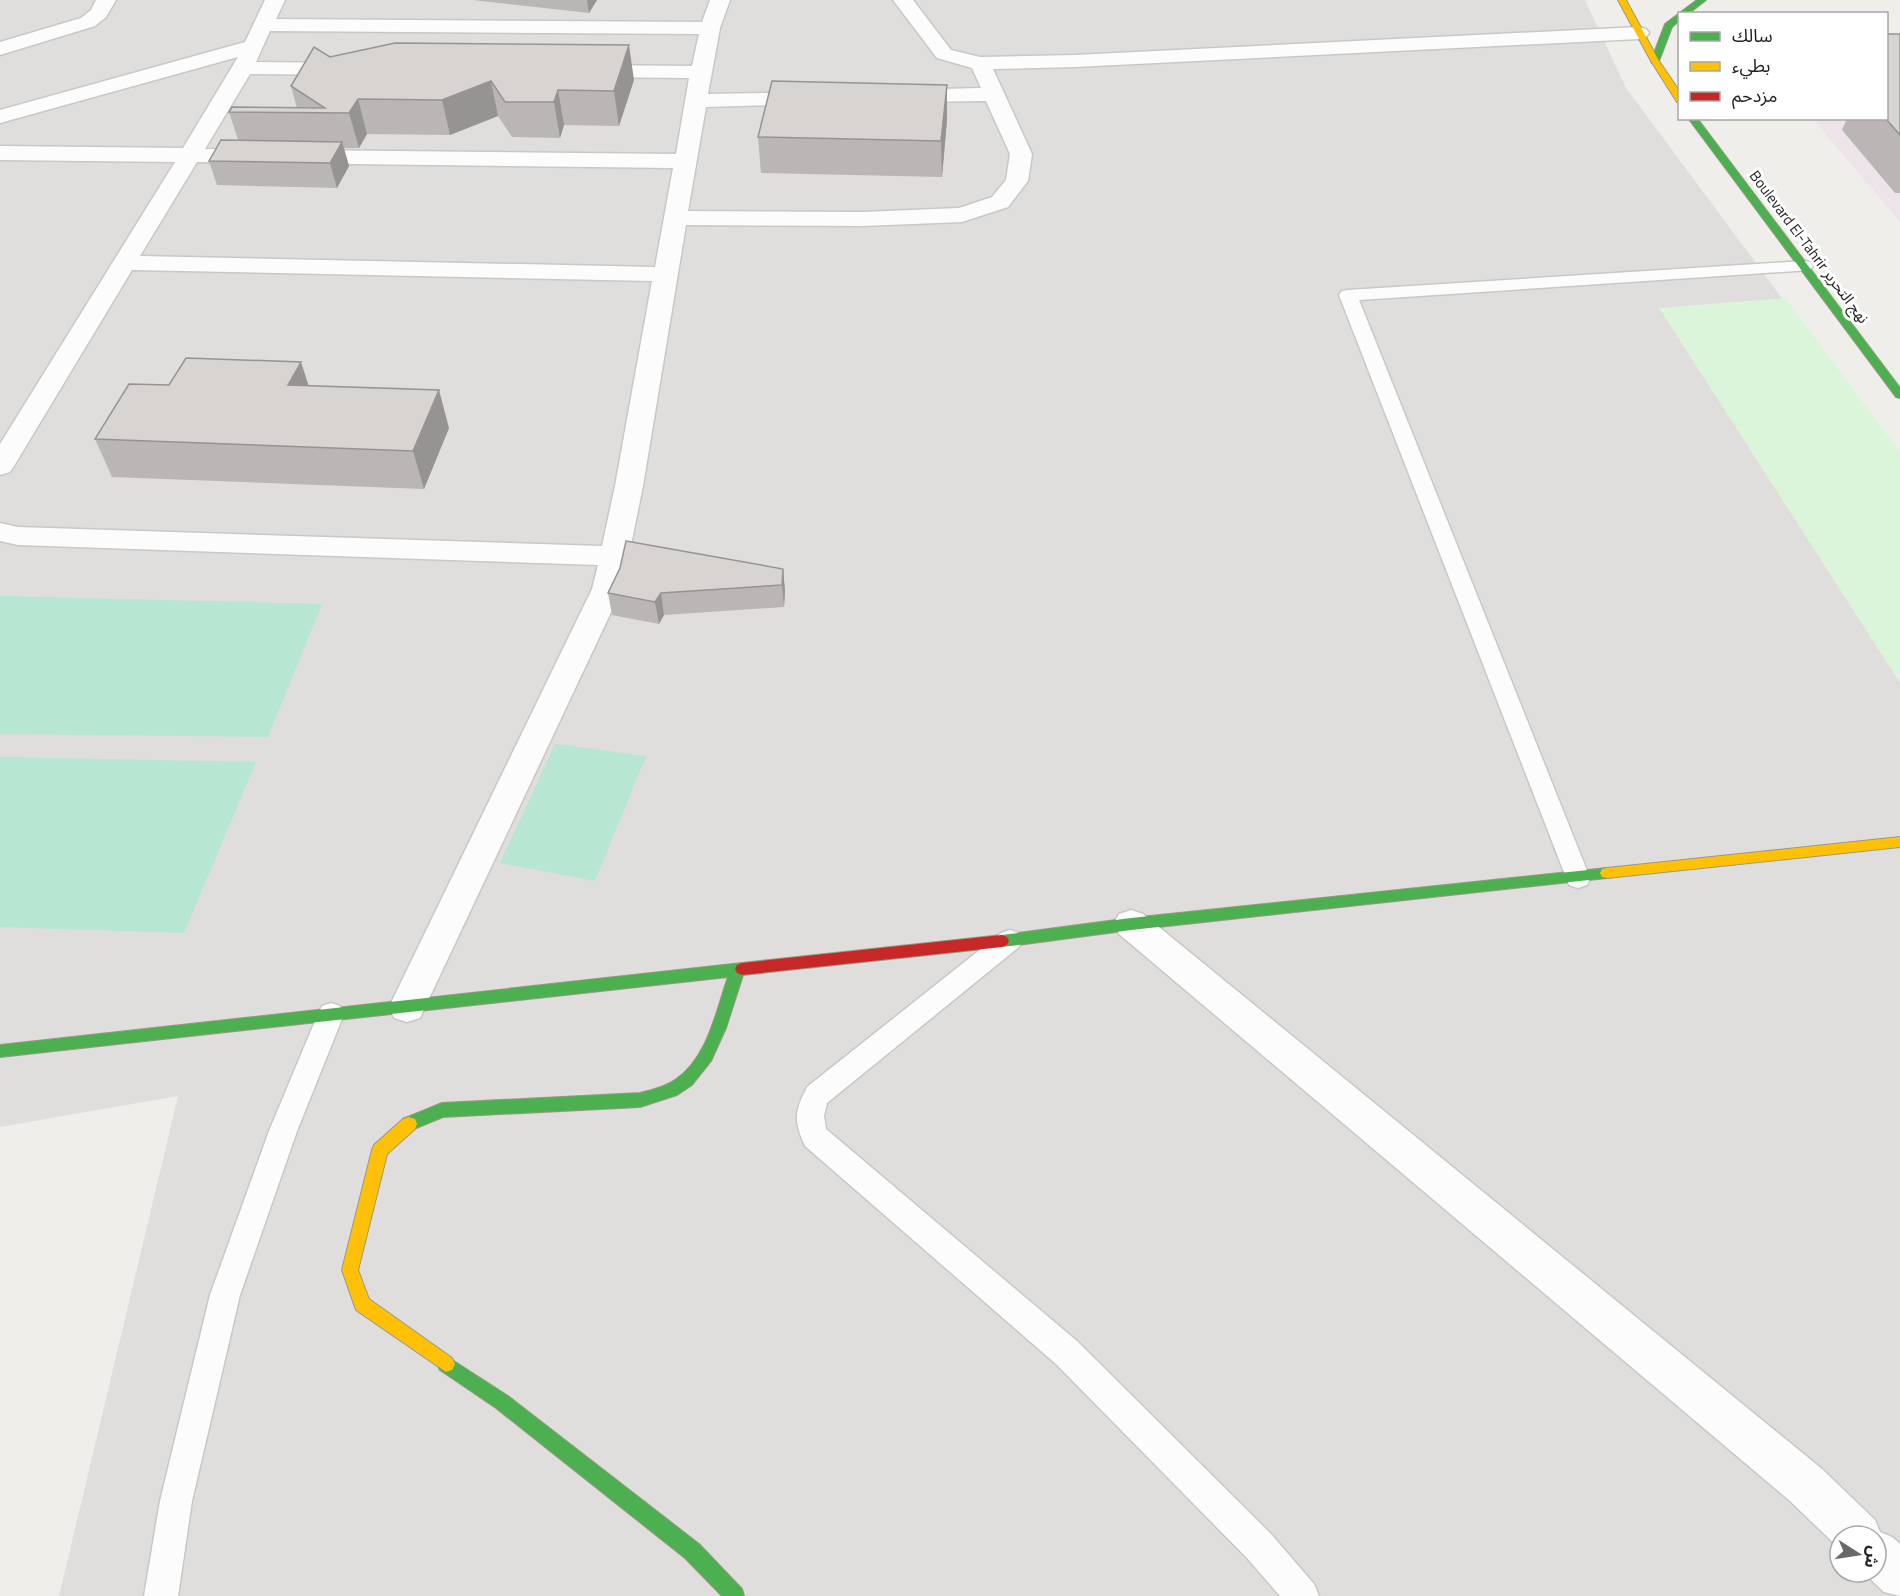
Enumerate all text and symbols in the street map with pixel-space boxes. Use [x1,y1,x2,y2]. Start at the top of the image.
legend [1678,12,1888,120]
text: سالك [1732,22,1773,49]
text: بطيء [1732,52,1770,79]
text: مزدحم [1732,82,1777,109]
street label: Boulevard El-Tahrir نهج التحرير [1743,165,1875,329]
north arrow [1828,1524,1888,1584]
text: ش [1859,1544,1887,1570]

